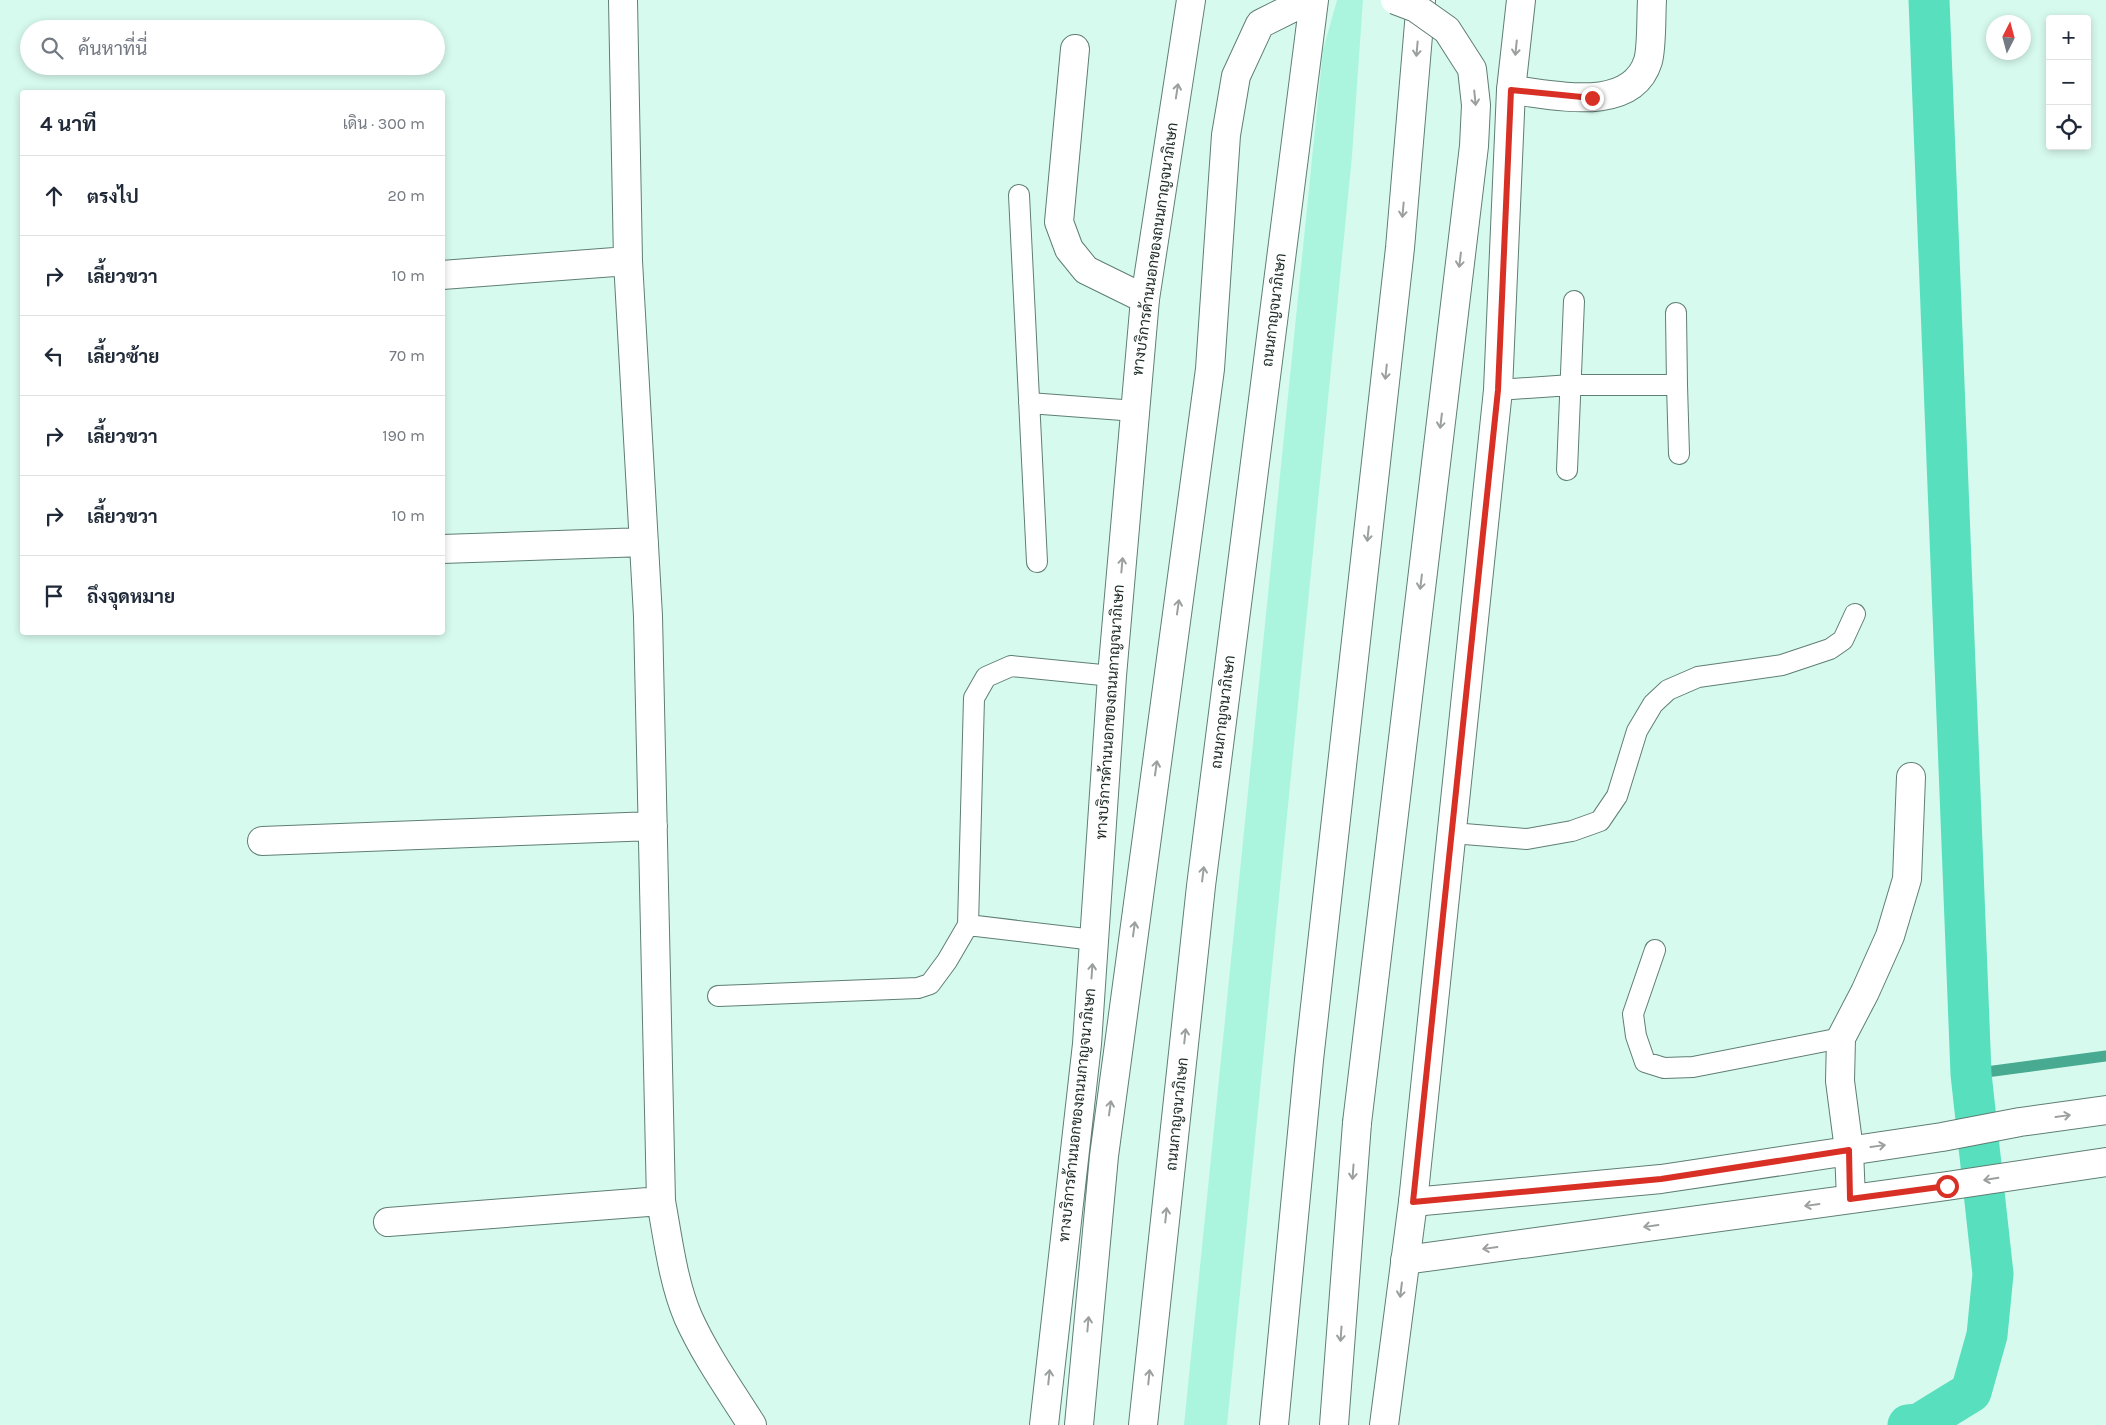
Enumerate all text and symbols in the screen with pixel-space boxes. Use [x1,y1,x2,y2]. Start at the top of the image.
north arrow [1986,15,2031,60]
map controls [2046,15,2091,150]
button: + [2046,15,2091,60]
search box [20,20,445,75]
icon: search [38,34,66,62]
text: ค้นหาที่นี่ [78,38,147,60]
one-way arrow [1412,40,1422,56]
one-way arrow [1511,40,1521,56]
button: − [2046,60,2091,105]
one-way arrow [1173,83,1183,99]
route end [1581,87,1604,110]
one-way arrow [1470,90,1480,106]
button: locate [2046,105,2091,150]
text: 4 นาที [40,112,96,136]
text: เดิน · 300 m [343,114,425,133]
street label: ทางบริการด้านนอกของถนนกาญจนาภิเษก [1127,121,1182,377]
icon: ahead [40,182,68,210]
text: ตรงไป [87,186,139,208]
text: 20 m [387,186,425,205]
one-way arrow [1398,202,1408,218]
one-way arrow [1455,251,1465,267]
street label: ถนนกาญจนาภิเษก [1258,252,1290,368]
icon: right [40,262,68,290]
text: เลี้ยวขวา [87,266,158,288]
text: 10 m [391,266,425,285]
icon: left [40,342,68,370]
text: เลี้ยวซ้าย [87,346,159,368]
text: 70 m [389,346,425,365]
one-way arrow [1381,364,1391,380]
one-way arrow [1436,413,1446,429]
icon: right [40,422,68,450]
text: เลี้ยวขวา [87,426,158,448]
text: 190 m [382,426,425,445]
icon: right [40,502,68,530]
text: เลี้ยวขวา [87,506,158,528]
text: 10 m [391,506,425,525]
one-way arrow [1363,525,1373,541]
one-way arrow [1117,557,1127,573]
one-way arrow [1416,574,1426,590]
icon: arrive [40,582,68,610]
street label: ทางบริการด้านนอกของถนนกาญจนาภิเษก [1091,584,1128,840]
text: ถึงจุดหมาย [87,586,175,608]
one-way arrow [1173,600,1183,616]
street label: ถนนกาญจนาภิเษก [1207,654,1239,770]
one-way arrow [1151,761,1161,777]
one-way arrow [1198,867,1208,883]
one-way arrow [1129,922,1139,938]
one-way arrow [1087,964,1096,980]
street label: ทางบริการด้านนอกของถนนกาญจนาภิเษก [1054,987,1099,1243]
one-way arrow [1180,1028,1190,1044]
street label: ถนนกาญจนาภิเษก [1162,1056,1192,1172]
one-way arrow [1105,1100,1115,1116]
one-way arrow [2054,1111,2070,1121]
one-way arrow [1870,1141,1886,1151]
one-way arrow [1348,1163,1357,1179]
route start [1936,1175,1959,1198]
one-way arrow [1983,1175,1999,1185]
one-way arrow [1804,1200,1820,1210]
one-way arrow [1161,1207,1171,1223]
one-way arrow [1643,1222,1659,1232]
one-way arrow [1482,1243,1498,1253]
one-way arrow [1396,1282,1406,1298]
one-way arrow [1084,1316,1093,1332]
one-way arrow [1336,1325,1345,1341]
one-way arrow [1044,1369,1054,1385]
one-way arrow [1144,1369,1154,1385]

